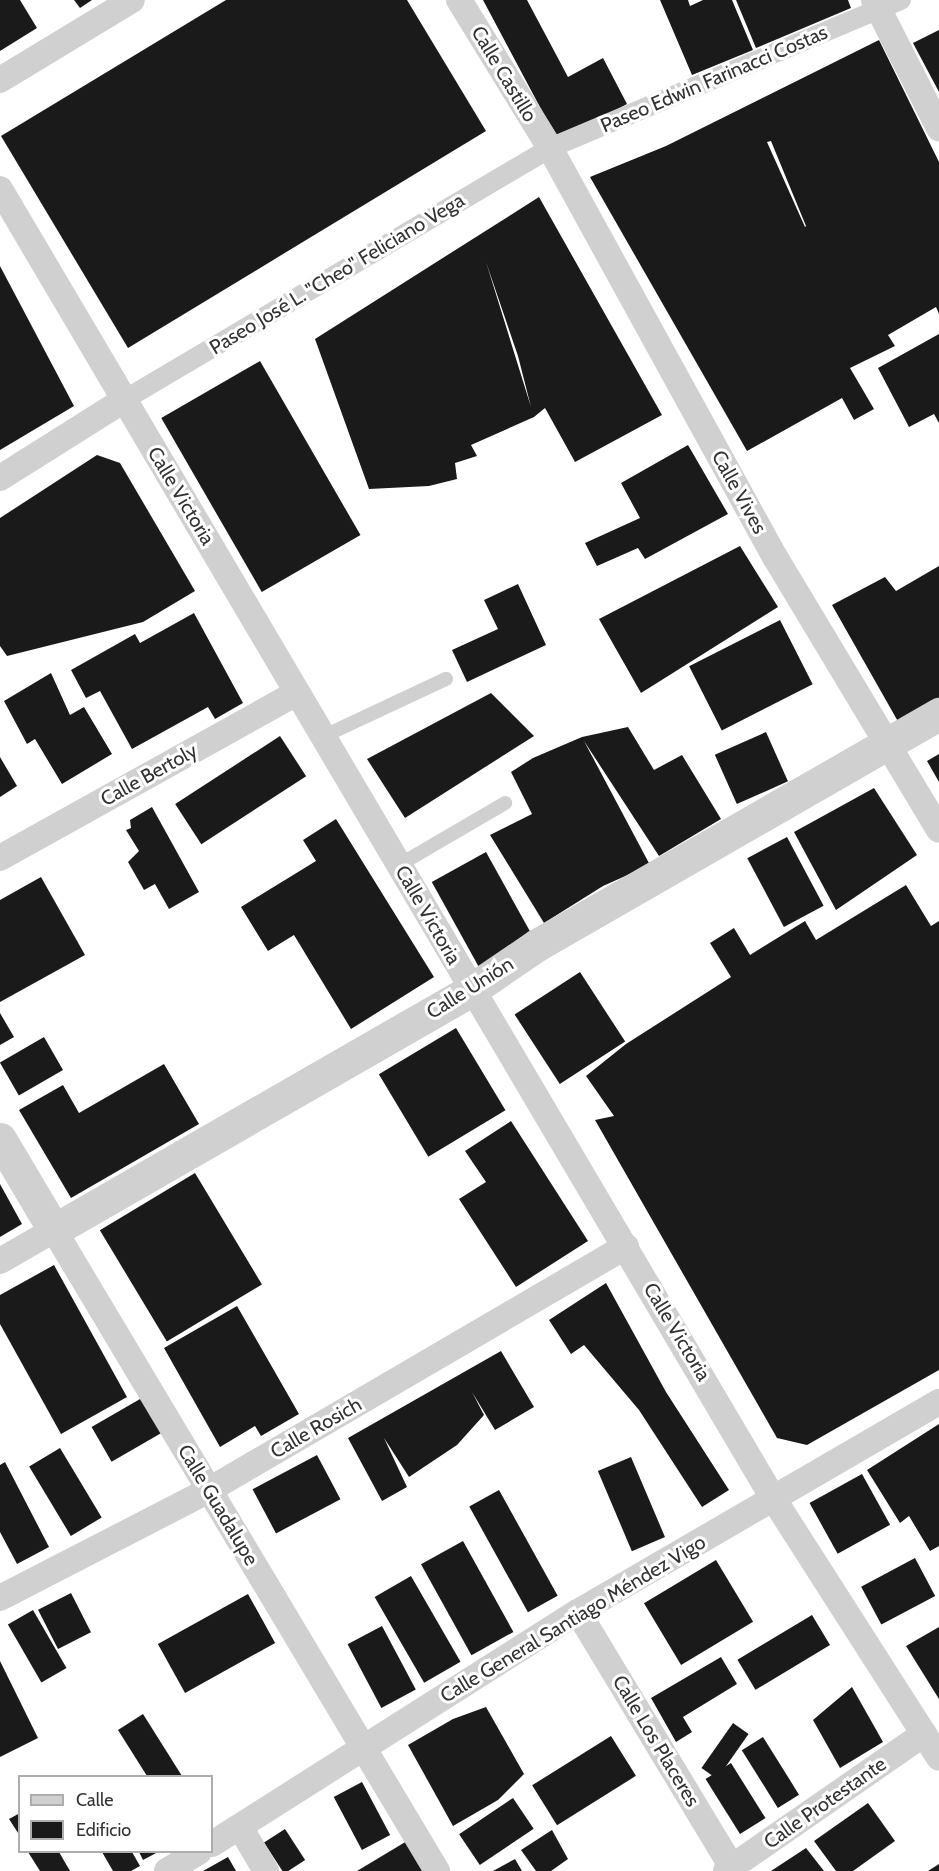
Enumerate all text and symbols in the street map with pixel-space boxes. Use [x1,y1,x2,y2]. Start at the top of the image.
street label: Paseo Edwin Farinacci Costas [597,20,831,138]
street label: Calle Castillo [466,22,542,126]
street label: Paseo José L. "Cheo" Feliciano Vega [205,188,469,360]
street label: Calle Victoria [142,443,220,549]
street label: Calle Vives [706,446,772,538]
street label: Calle Bertoly [96,739,202,811]
street label: Calle Victoria [390,861,466,969]
street label: Calle Unión [422,952,518,1024]
street label: Calle Victoria [638,1279,716,1385]
street label: Calle Rosich [266,1392,366,1464]
street label: Calle Guadalupe [173,1440,263,1570]
street label: Calle General Santiago Méndez Vigo [436,1530,710,1708]
street label: Calle Los Placeres [607,1671,705,1811]
street label: Calle Protestante [759,1752,891,1854]
legend [18,1775,213,1853]
text: Calle [76,1789,113,1811]
text: Edificio [76,1819,131,1841]

